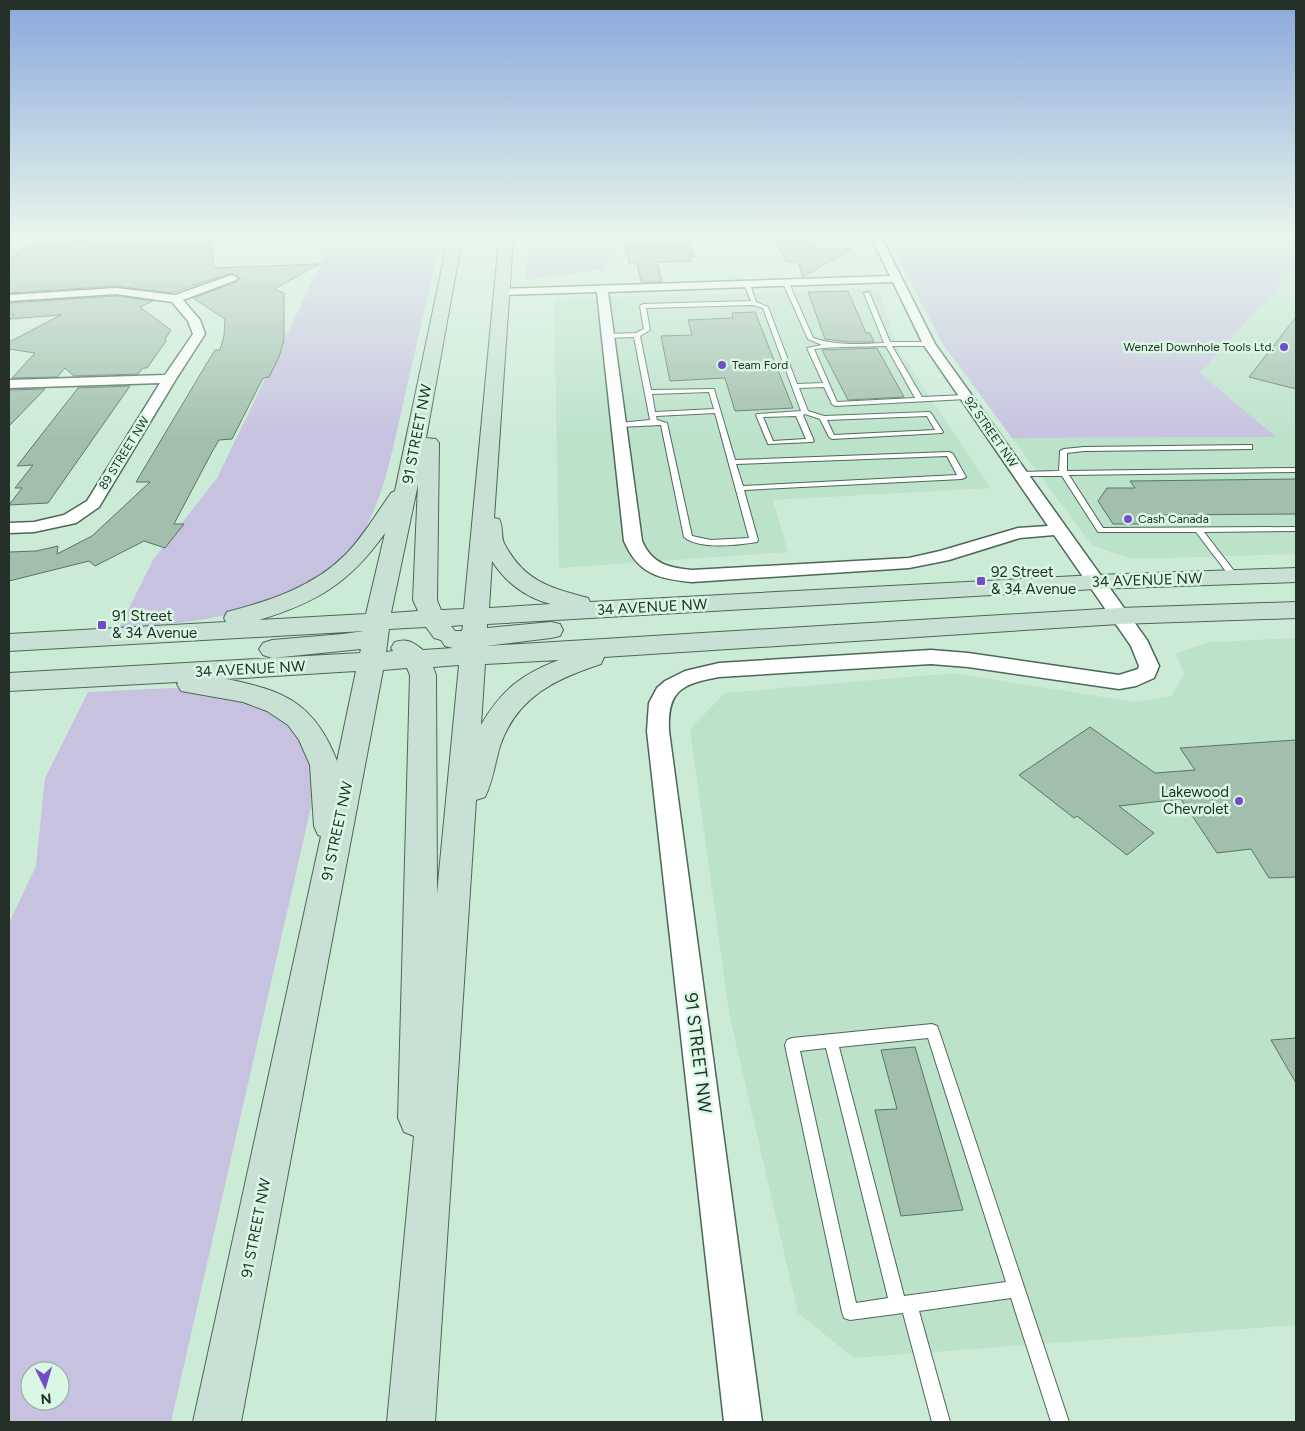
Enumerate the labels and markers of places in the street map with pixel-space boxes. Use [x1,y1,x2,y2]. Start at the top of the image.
place label: Wenzel Downhole Tools Ltd. [1123,340,1274,354]
marker: Wenzel Downhole Tools Ltd. [1278,341,1290,353]
place label: Team Ford [732,358,788,372]
marker: Team Ford [716,359,728,371]
place label: Cash Canada [1138,512,1209,526]
marker: Cash Canada [1122,513,1134,525]
place label: 92 Street & 34 Avenue [991,563,1076,598]
marker: 92 Street & 34 Avenue [975,575,987,587]
place label: 91 Street & 34 Avenue [112,607,197,642]
marker: 91 Street & 34 Avenue [96,619,108,631]
place label: Lakewood Chevrolet [1161,783,1229,818]
marker: Lakewood Chevrolet [1233,795,1245,807]

